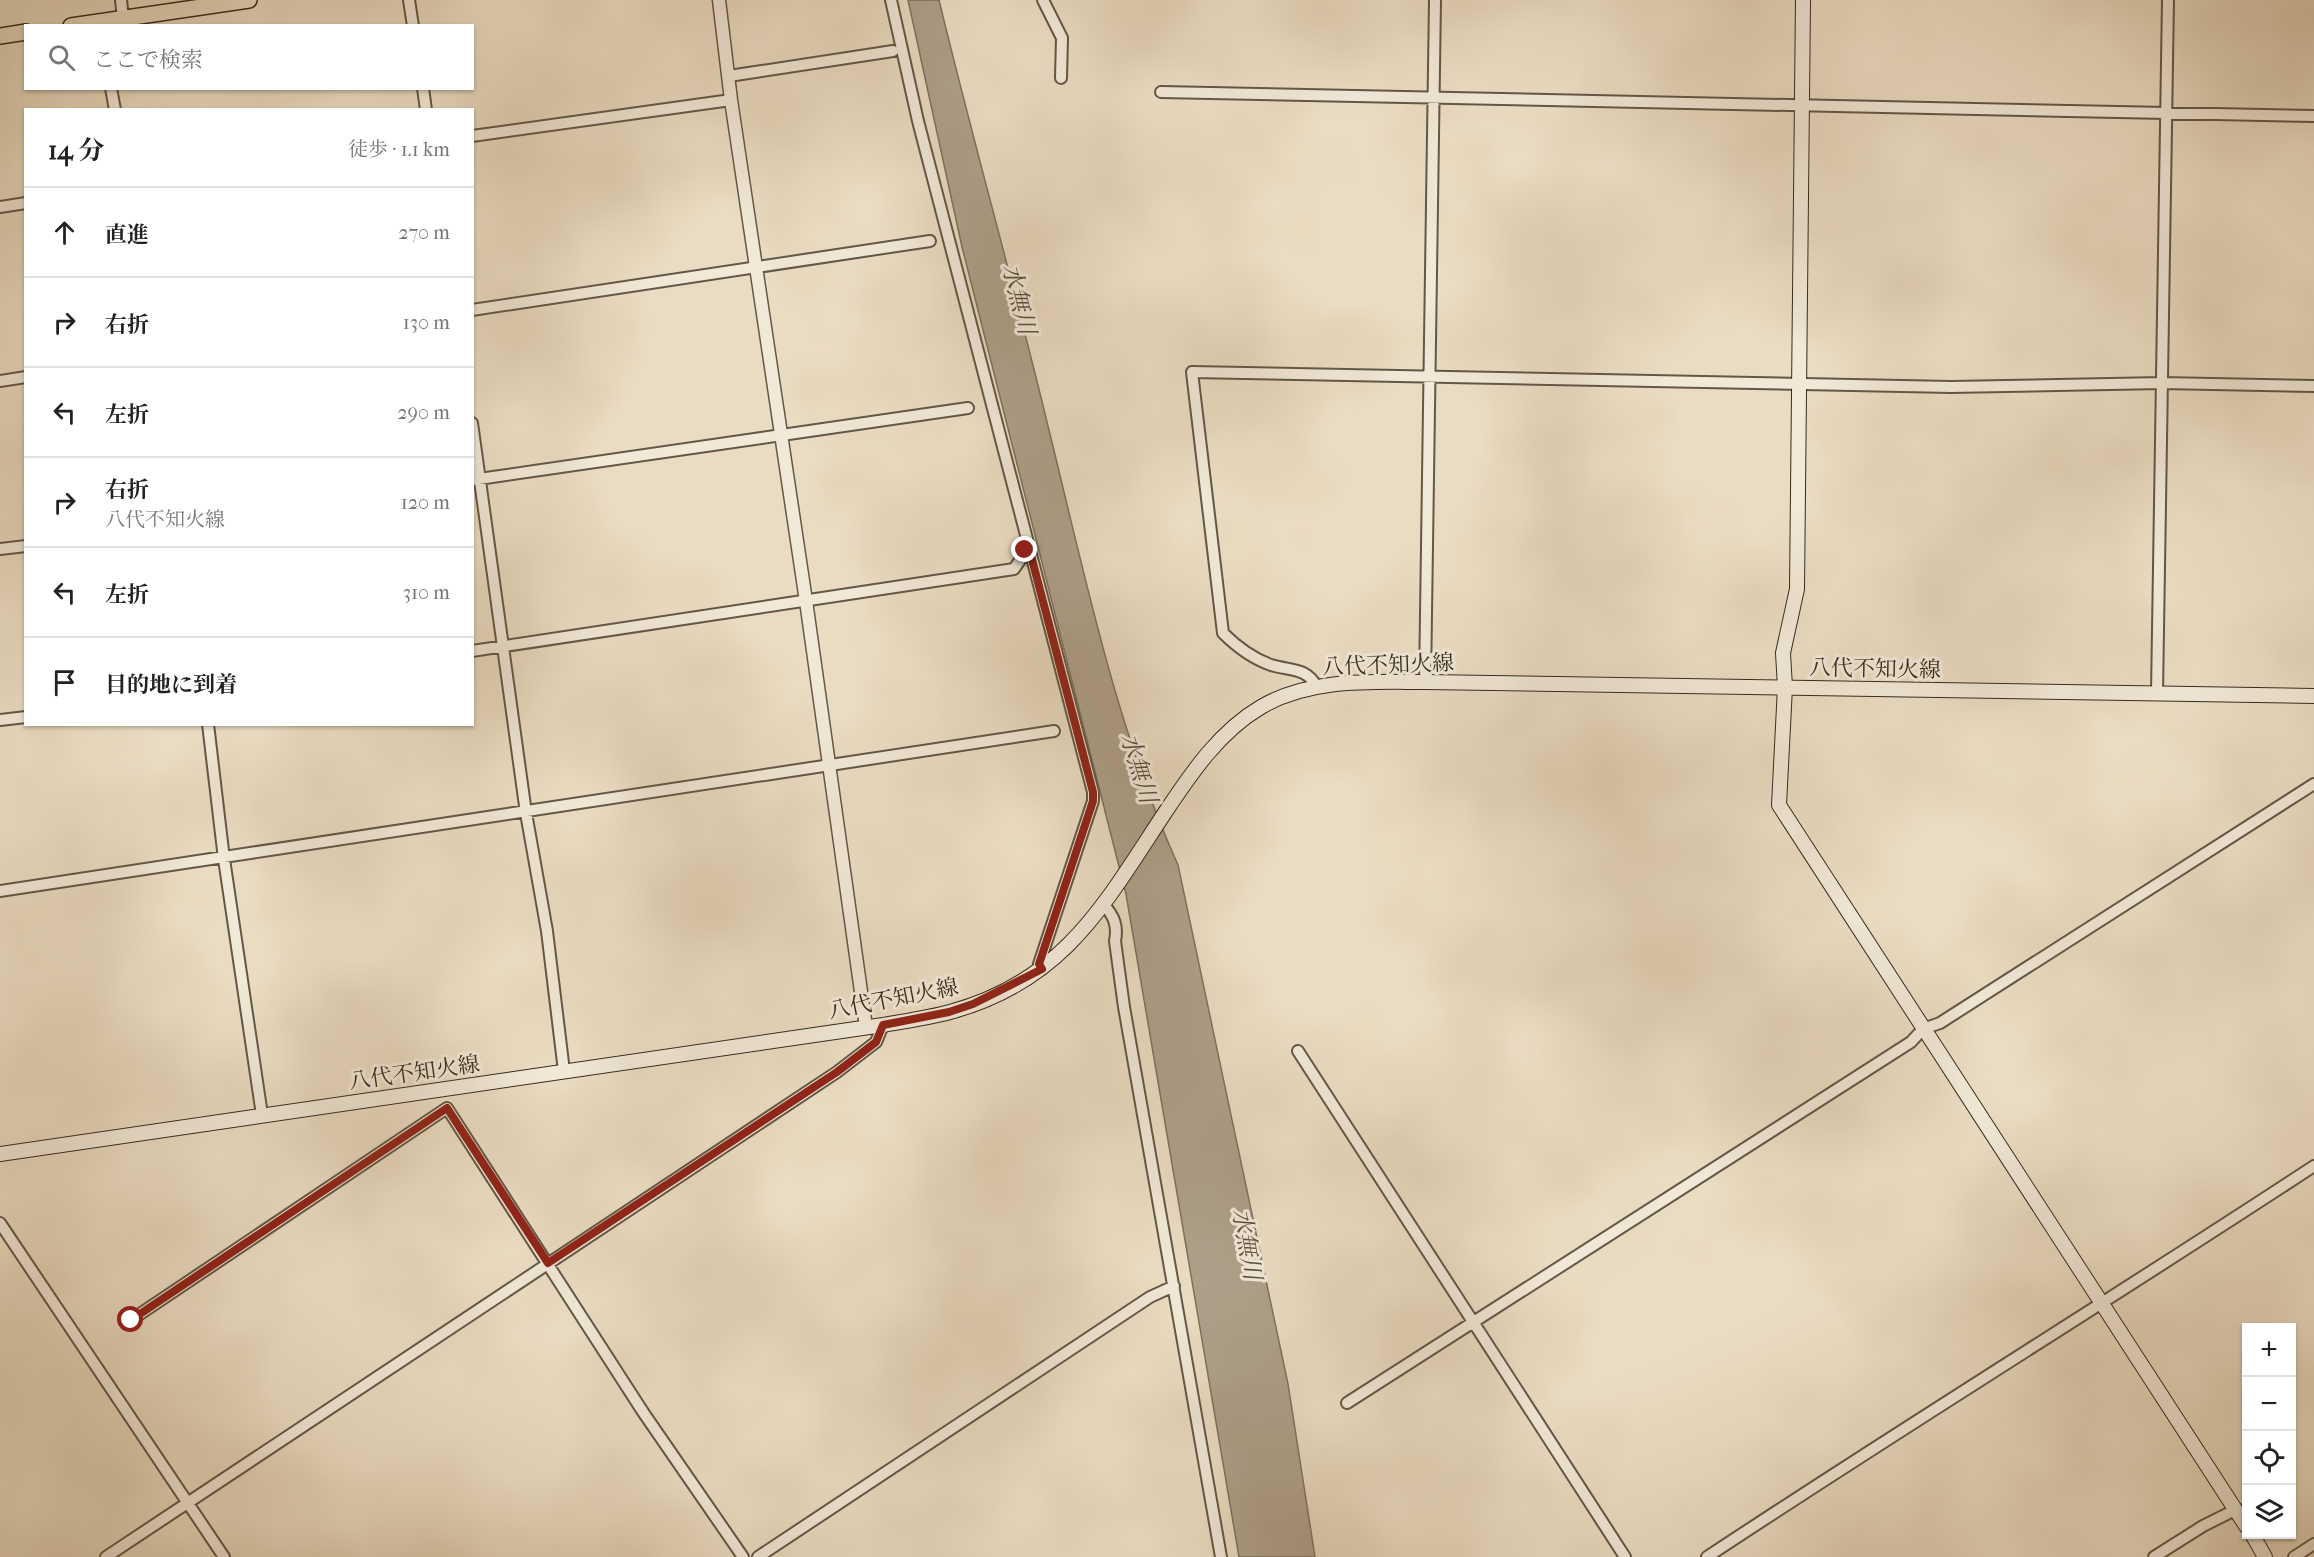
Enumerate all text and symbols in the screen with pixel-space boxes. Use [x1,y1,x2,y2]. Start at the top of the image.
search box [24,24,474,90]
icon: search [45,41,78,74]
text: ここで検索 [93,47,203,73]
text: 14 分 [48,135,104,166]
text: 徒歩 · 1.1 km [348,138,450,161]
icon: ahead [48,216,81,249]
text: 270 m [398,221,450,244]
text: 直進 [105,222,149,248]
water label: 水無川 [997,261,1042,340]
icon: right [48,306,81,339]
text: 130 m [403,311,450,334]
text: 右折 [105,312,149,338]
icon: left [48,396,81,429]
text: 290 m [397,401,450,424]
text: 左折 [105,402,149,428]
text: 右折 [105,477,149,503]
icon: right [48,486,81,519]
text: 120 m [401,491,450,514]
text: 八代不知火線 [105,508,225,531]
route end [1011,536,1037,562]
icon: left [48,576,81,609]
text: 310 m [403,581,450,604]
text: 左折 [105,582,149,608]
street label: 八代不知火線 [1322,650,1454,680]
street label: 八代不知火線 [1809,655,1941,683]
icon: arrive [48,666,81,699]
text: 目的地に到着 [105,672,237,698]
water label: 水無川 [1115,729,1164,809]
street label: 八代不知火線 [826,974,960,1024]
street label: 八代不知火線 [347,1051,481,1095]
water label: 水無川 [1227,1206,1268,1285]
route start [117,1306,143,1332]
map controls [2242,1323,2296,1539]
button: + [2242,1323,2296,1377]
button: − [2242,1377,2296,1431]
button: locate [2242,1431,2296,1485]
button: layers [2242,1485,2296,1539]

